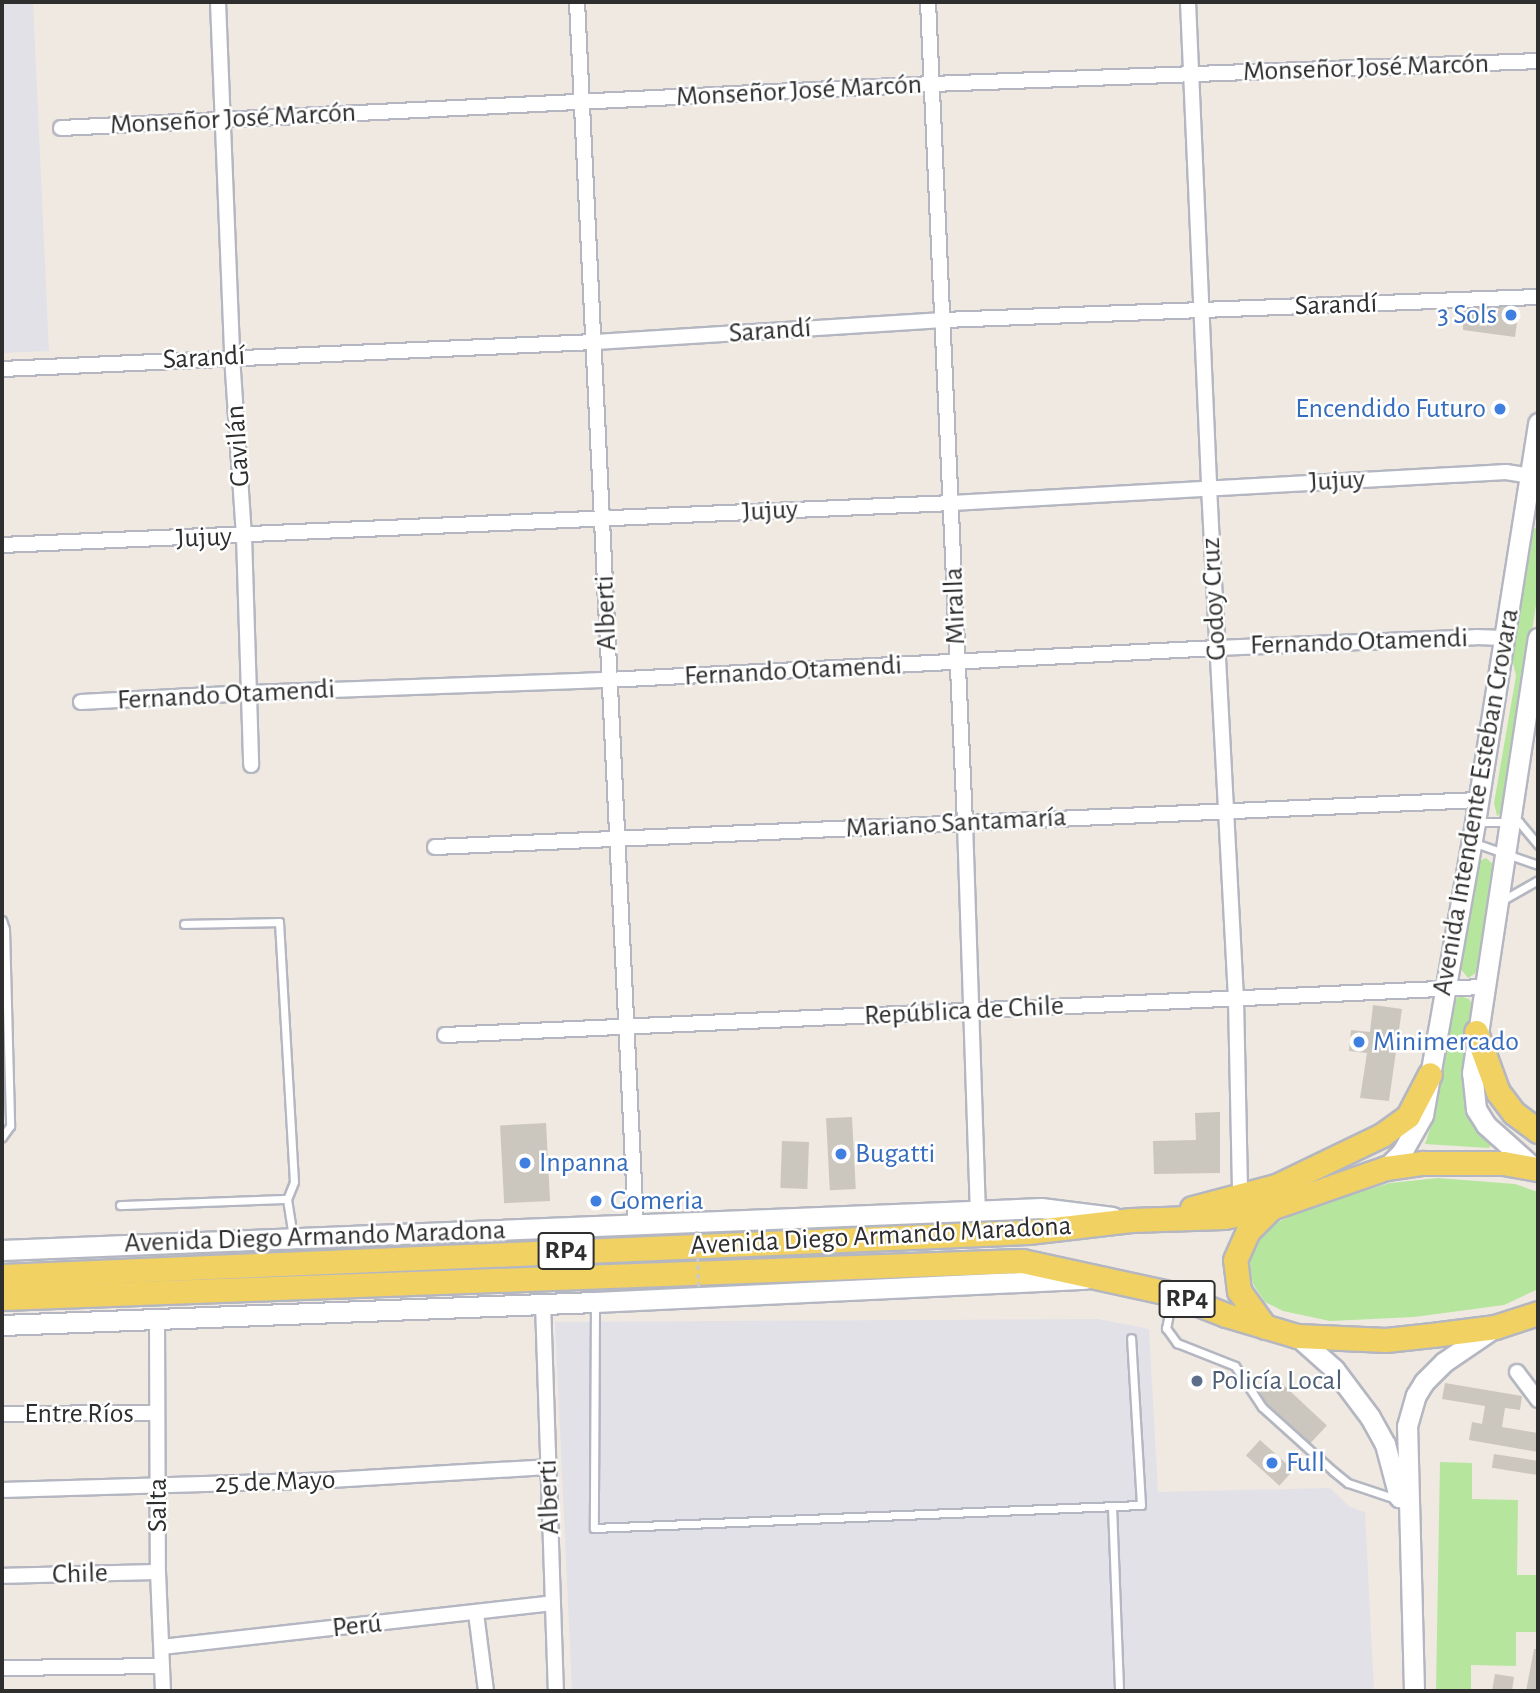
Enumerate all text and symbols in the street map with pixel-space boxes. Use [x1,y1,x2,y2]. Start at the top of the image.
street label: Monseñor José Marcón [1242,47,1490,89]
street label: Monseñor José Marcón [675,68,923,114]
street label: Monseñor José Marcón [109,96,357,142]
street label: Sarandí [1294,287,1378,323]
place label: 3 Sols [1437,298,1497,332]
marker: 3 Sols [1503,307,1519,323]
street label: Sarandí [728,311,812,351]
street label: Sarandí [162,339,246,377]
place label: Encendido Futuro [1295,392,1486,426]
marker: Encendido Futuro [1492,401,1508,417]
street label: Gavilán [218,404,258,488]
street label: Jujuy [1308,463,1366,499]
street label: Jujuy [741,493,799,529]
street label: Jujuy [175,520,233,556]
street label: Godoy Cruz [1194,537,1234,661]
street label: Miralla [937,567,973,645]
street label: Alberti [588,575,624,651]
street label: Avenida Intendente Esteban Crovara [1425,606,1527,998]
street label: Fernando Otamendi [1250,621,1468,663]
street label: Fernando Otamendi [683,649,903,693]
street label: Fernando Otamendi [116,673,336,717]
street label: Mariano Santamaría [845,800,1067,846]
street label: República de Chile [863,989,1065,1033]
place label: Minimercado [1373,1025,1519,1059]
marker: Minimercado [1351,1034,1367,1050]
place label: Bugatti [855,1137,935,1171]
place label: Inpanna [539,1146,629,1180]
marker: Bugatti [833,1146,849,1162]
marker: Inpanna [517,1155,533,1171]
place label: Gomeria [610,1184,704,1218]
marker: Gomeria [588,1193,604,1209]
street label: Avenida Diego Armando Maradona [690,1209,1072,1263]
street label: Avenida Diego Armando Maradona [124,1214,506,1260]
road number: RP4 [536,1228,596,1274]
road number: RP4 [1157,1276,1217,1322]
place label: Policía Local [1211,1364,1342,1398]
marker: Policía Local [1189,1373,1205,1389]
street label: Entre Ríos [24,1397,134,1431]
place label: Full [1286,1446,1325,1480]
marker: Full [1264,1455,1280,1471]
street label: Alberti [531,1459,567,1535]
street label: 25 de Mayo [214,1463,336,1501]
street label: Salta [141,1478,175,1532]
street label: Chile [52,1556,108,1592]
street label: Perú [331,1607,383,1645]

